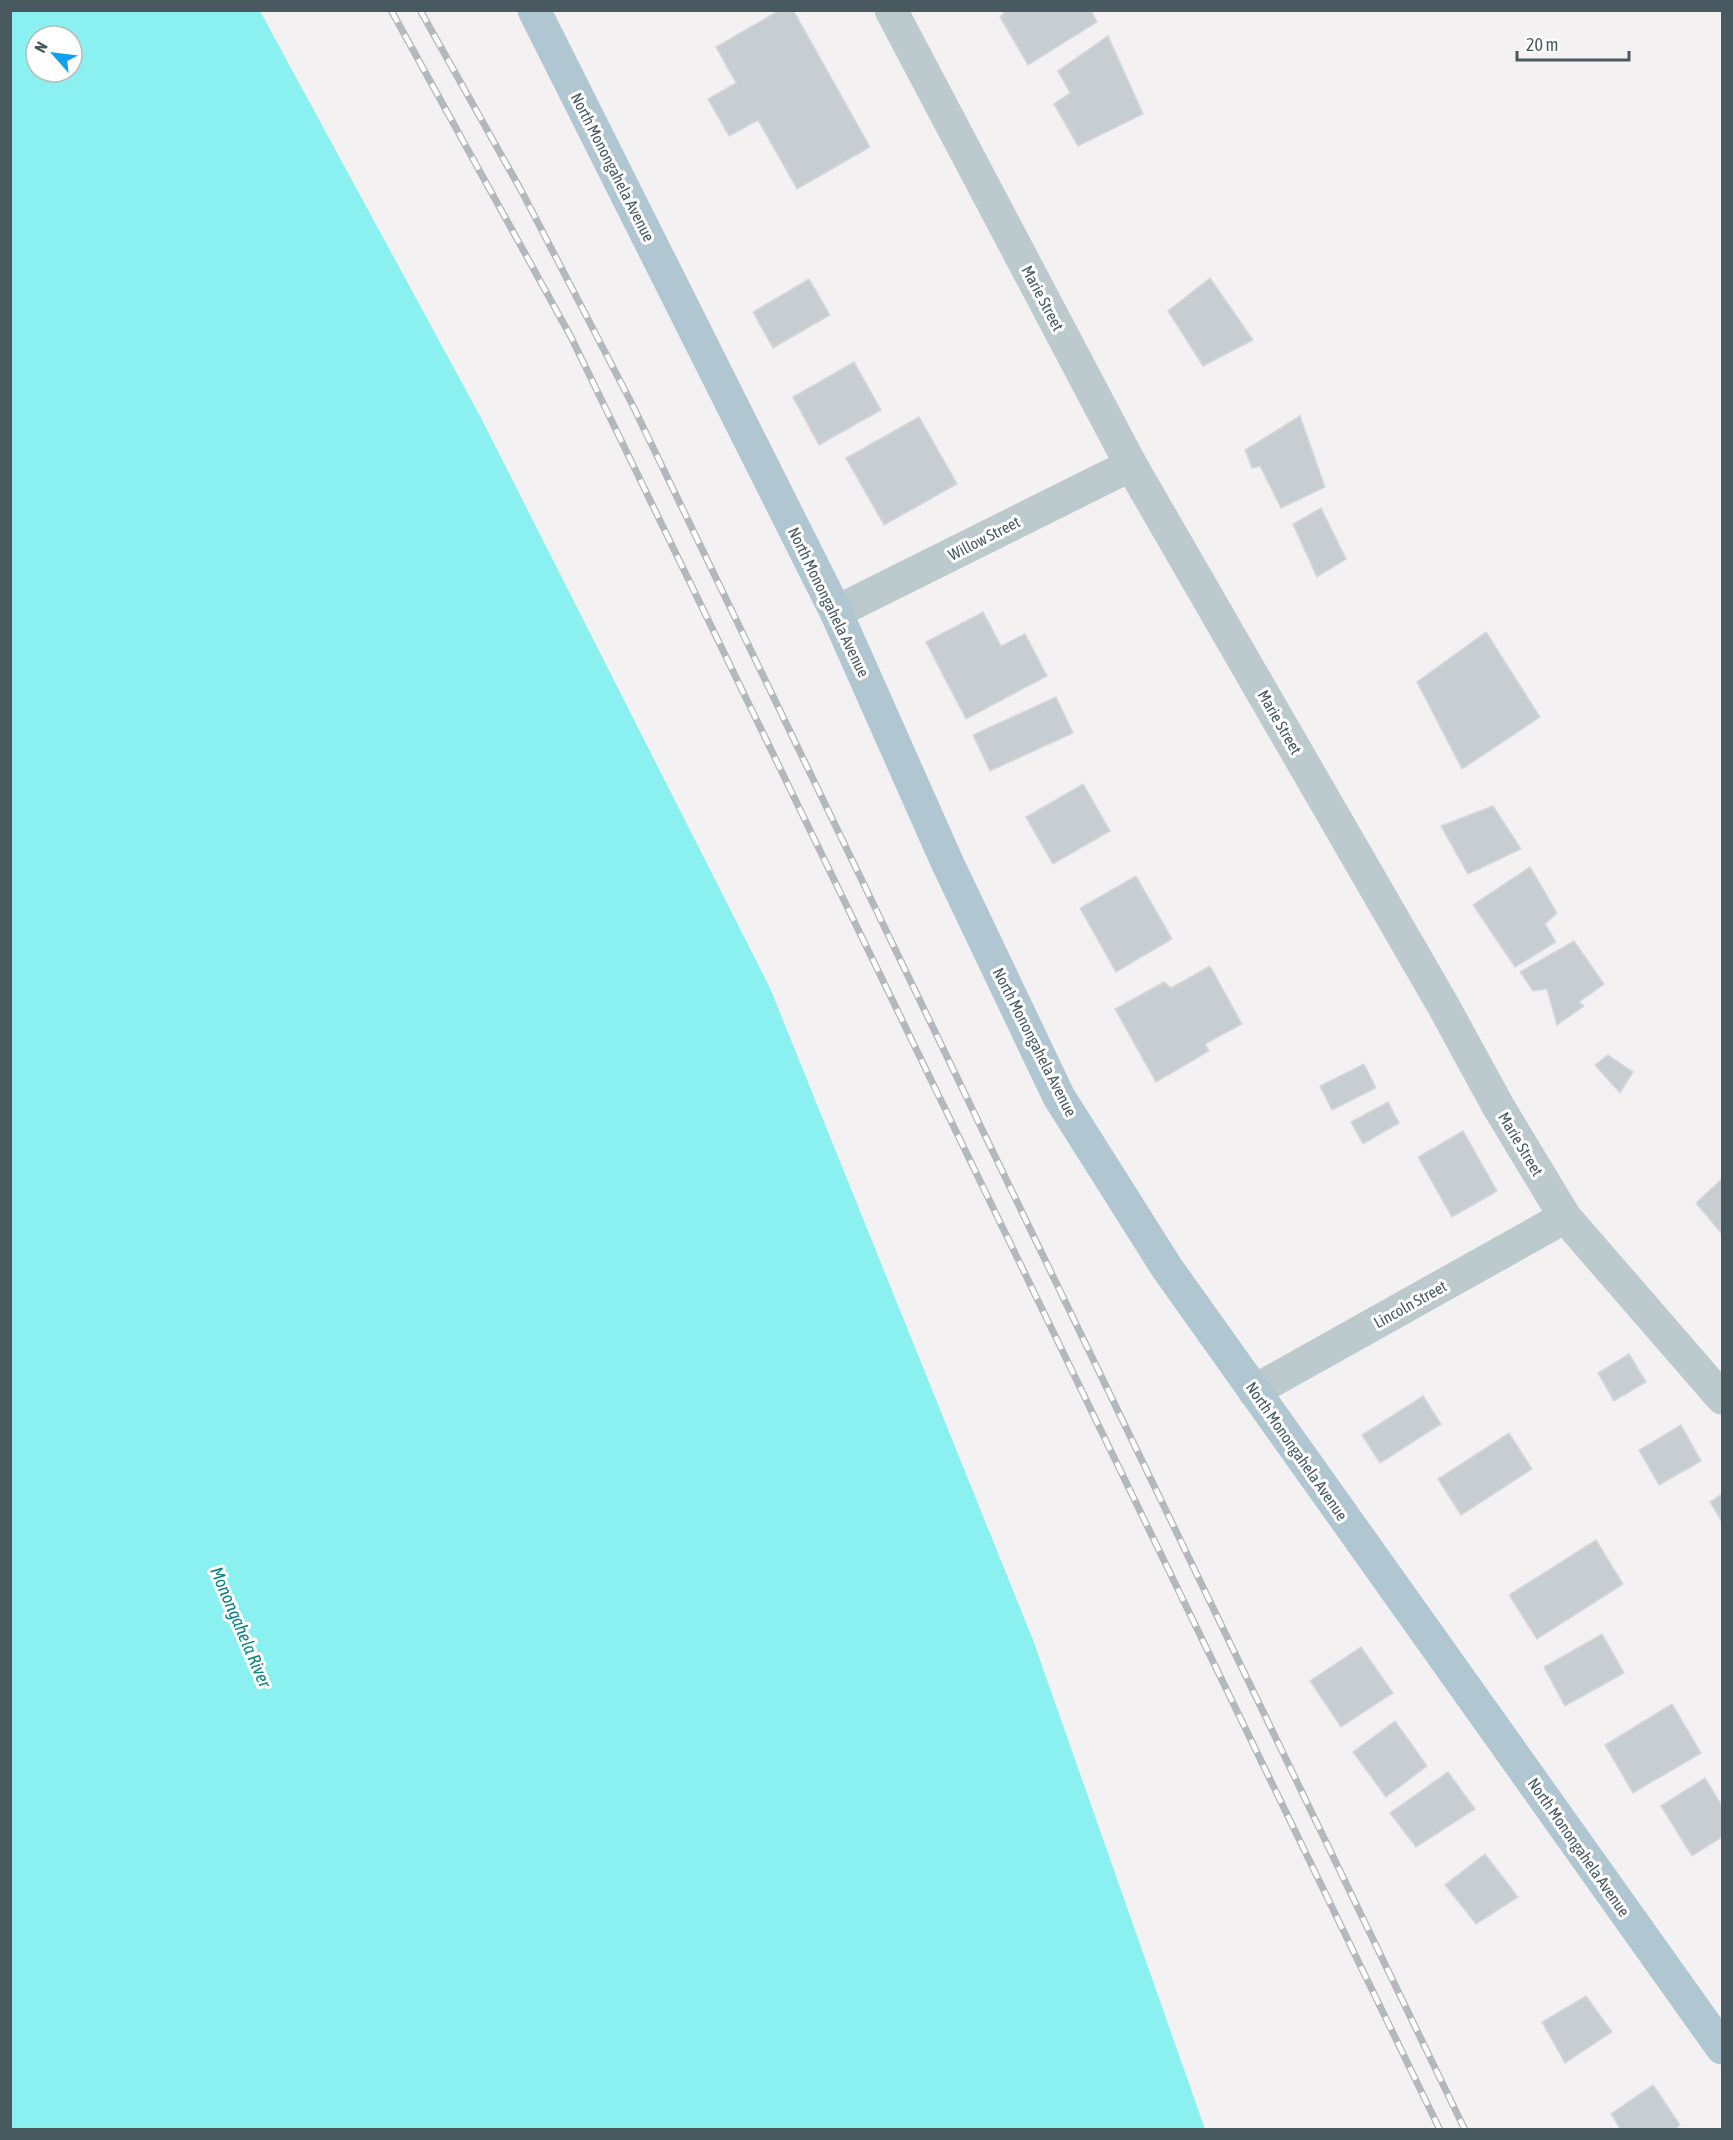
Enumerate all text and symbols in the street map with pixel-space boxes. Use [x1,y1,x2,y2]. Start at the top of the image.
north arrow [24,24,84,84]
scale bar [1517,24,1630,62]
text: 20 m [1526,34,1558,55]
text: N [31,39,51,55]
street label: North Monongahela Avenue [567,90,658,245]
street label: Marie Street [1018,262,1068,334]
street label: Willow Street [945,512,1023,564]
street label: North Monongahela Avenue [784,524,873,680]
street label: Marie Street [1254,687,1306,758]
street label: North Monongahela Avenue [989,965,1080,1120]
street label: Marie Street [1495,1109,1547,1179]
street label: Lincoln Street [1370,1276,1450,1331]
street label: North Monongahela Avenue [1242,1378,1352,1524]
water label: Monongahela River [206,1564,276,1691]
street label: North Monongahela Avenue [1524,1774,1634,1920]

